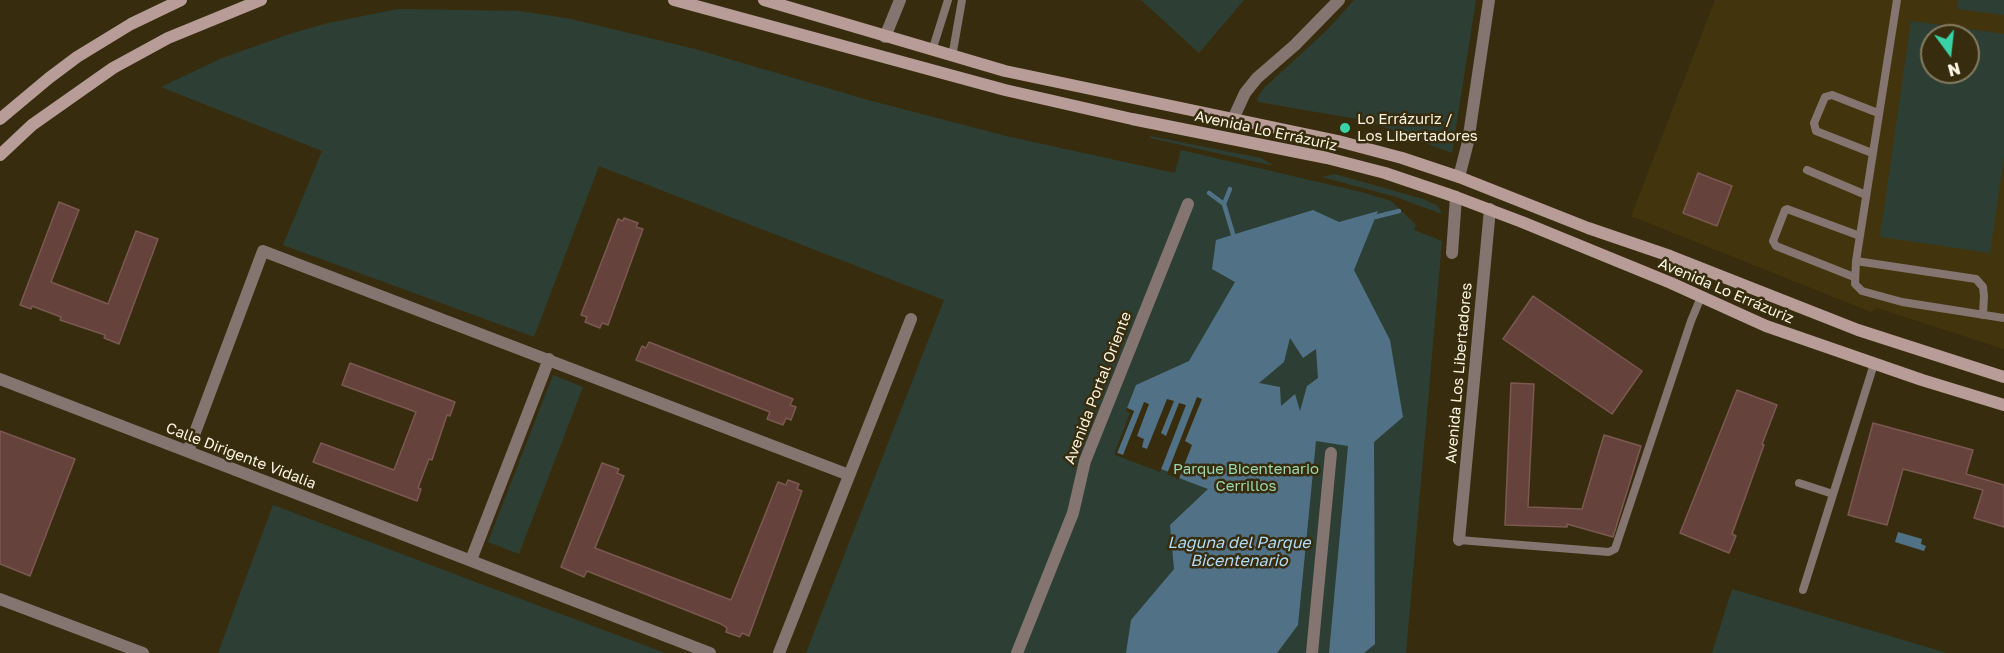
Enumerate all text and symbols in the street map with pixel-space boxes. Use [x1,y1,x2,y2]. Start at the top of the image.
north arrow [1920,24,1980,84]
text: N [1946,58,1963,81]
street label: Avenida Lo Errázuriz [1193,107,1339,155]
place label: Lo Errázuriz / Los Libertadores [1357,110,1478,145]
marker: Lo Errázuriz / Los Libertadores [1338,121,1352,135]
street label: Avenida Lo Errázuriz [1656,254,1796,328]
street label: Avenida Los Libertadores [1442,282,1476,464]
street label: Avenida Portal Oriente [1061,309,1135,467]
street label: Calle Dirigente Vidalia [163,419,319,493]
park label: Parque Bicentenario Cerrillos [1173,460,1319,495]
water label: Laguna del Parque Bicentenario [1167,533,1311,571]

